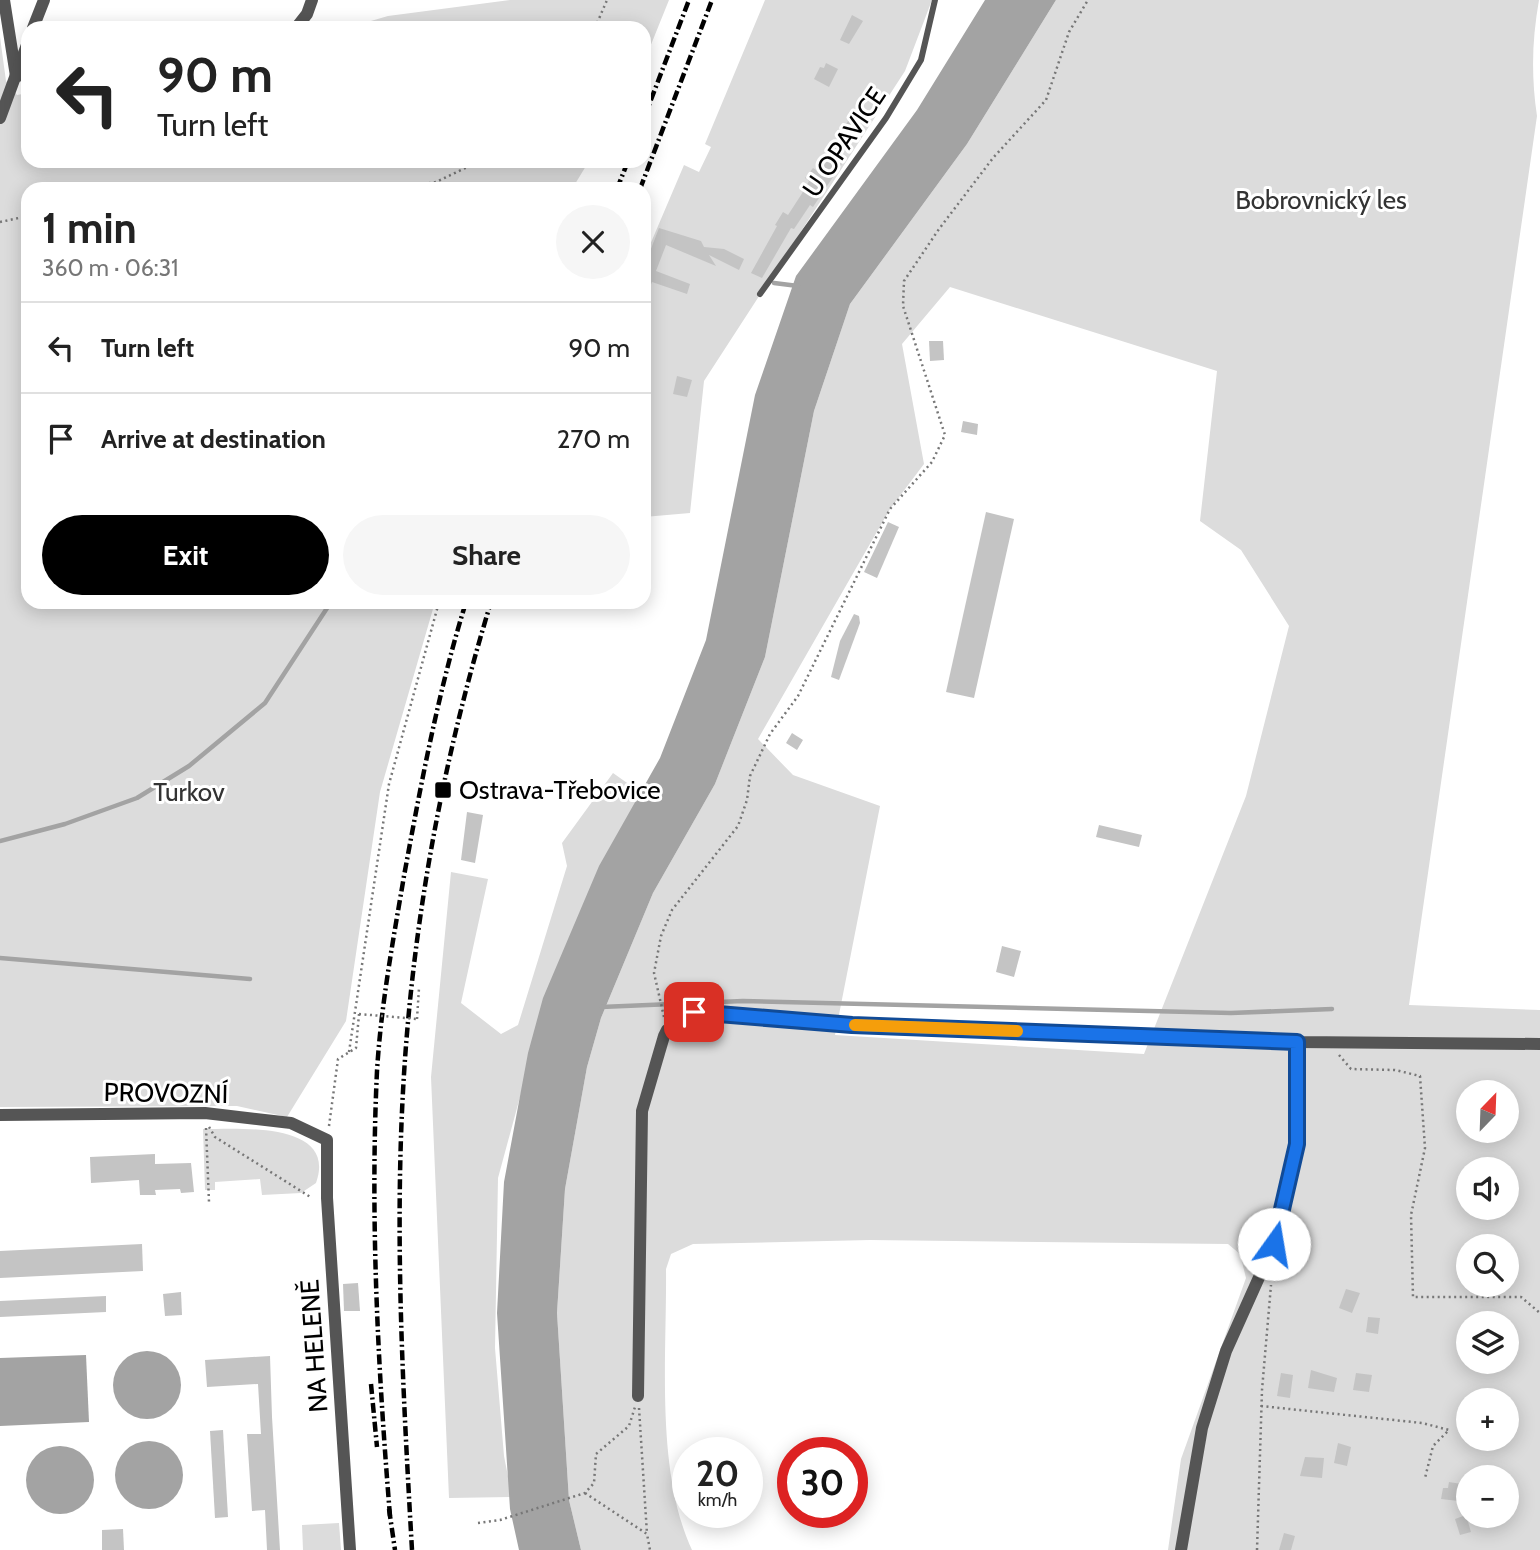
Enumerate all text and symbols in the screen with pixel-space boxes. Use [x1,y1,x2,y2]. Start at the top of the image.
text: 90 m [157,45,273,104]
icon: left [42,49,133,140]
street label: U OPAVICE [795,81,893,203]
text: Turn left [157,105,268,144]
park label: Bobrovnický les [1235,184,1407,216]
text: 1 min [42,202,137,254]
button: close [556,205,630,279]
text: 360 m · 06:31 [42,254,179,282]
icon: left [42,329,80,367]
text: Turn left [101,332,194,364]
text: 90 m [568,332,630,364]
icon: arrive [42,420,80,458]
text: Arrive at destination [101,423,326,455]
text: 270 m [557,423,630,455]
button: Exit [42,515,329,595]
button: Share [343,515,630,595]
place label: Ostrava-Třebovice [459,774,661,806]
park label: Turkov [153,776,225,808]
marker: Ostrava-Třebovice [433,780,453,800]
pin [664,982,724,1042]
icon: arrive [675,993,713,1031]
street label: PROVOZNÍ [103,1076,229,1110]
north arrow [1456,1080,1519,1143]
map controls [1456,1080,1519,1528]
button: sound [1456,1157,1519,1220]
position arrow [1237,1207,1311,1281]
button: search [1456,1234,1519,1297]
street label: NA HELENĚ [293,1279,335,1413]
button: layers [1456,1311,1519,1374]
button: + [1456,1388,1519,1451]
speed limit sign: 30 [777,1437,868,1528]
text: 20 [696,1452,739,1495]
button: − [1456,1465,1519,1528]
text: km/h [698,1489,737,1511]

